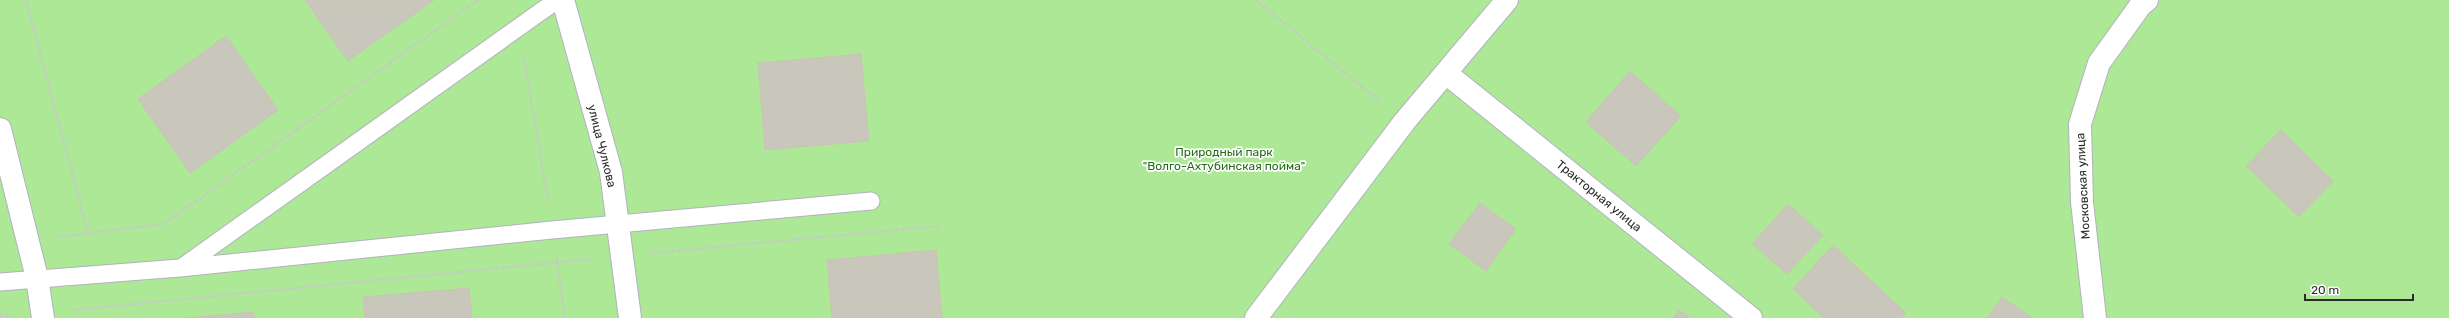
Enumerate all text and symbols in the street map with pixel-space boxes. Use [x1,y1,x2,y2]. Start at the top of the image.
street label: улица Чулкова [585,103,619,189]
street label: Московская улица [2073,132,2093,240]
park label: Природный парк "Волго-Ахтубинская пойма" [1143,145,1305,173]
street label: Тракторная улица [1554,157,1644,235]
scale bar [2305,276,2413,302]
text: 20 m [2311,283,2339,297]

